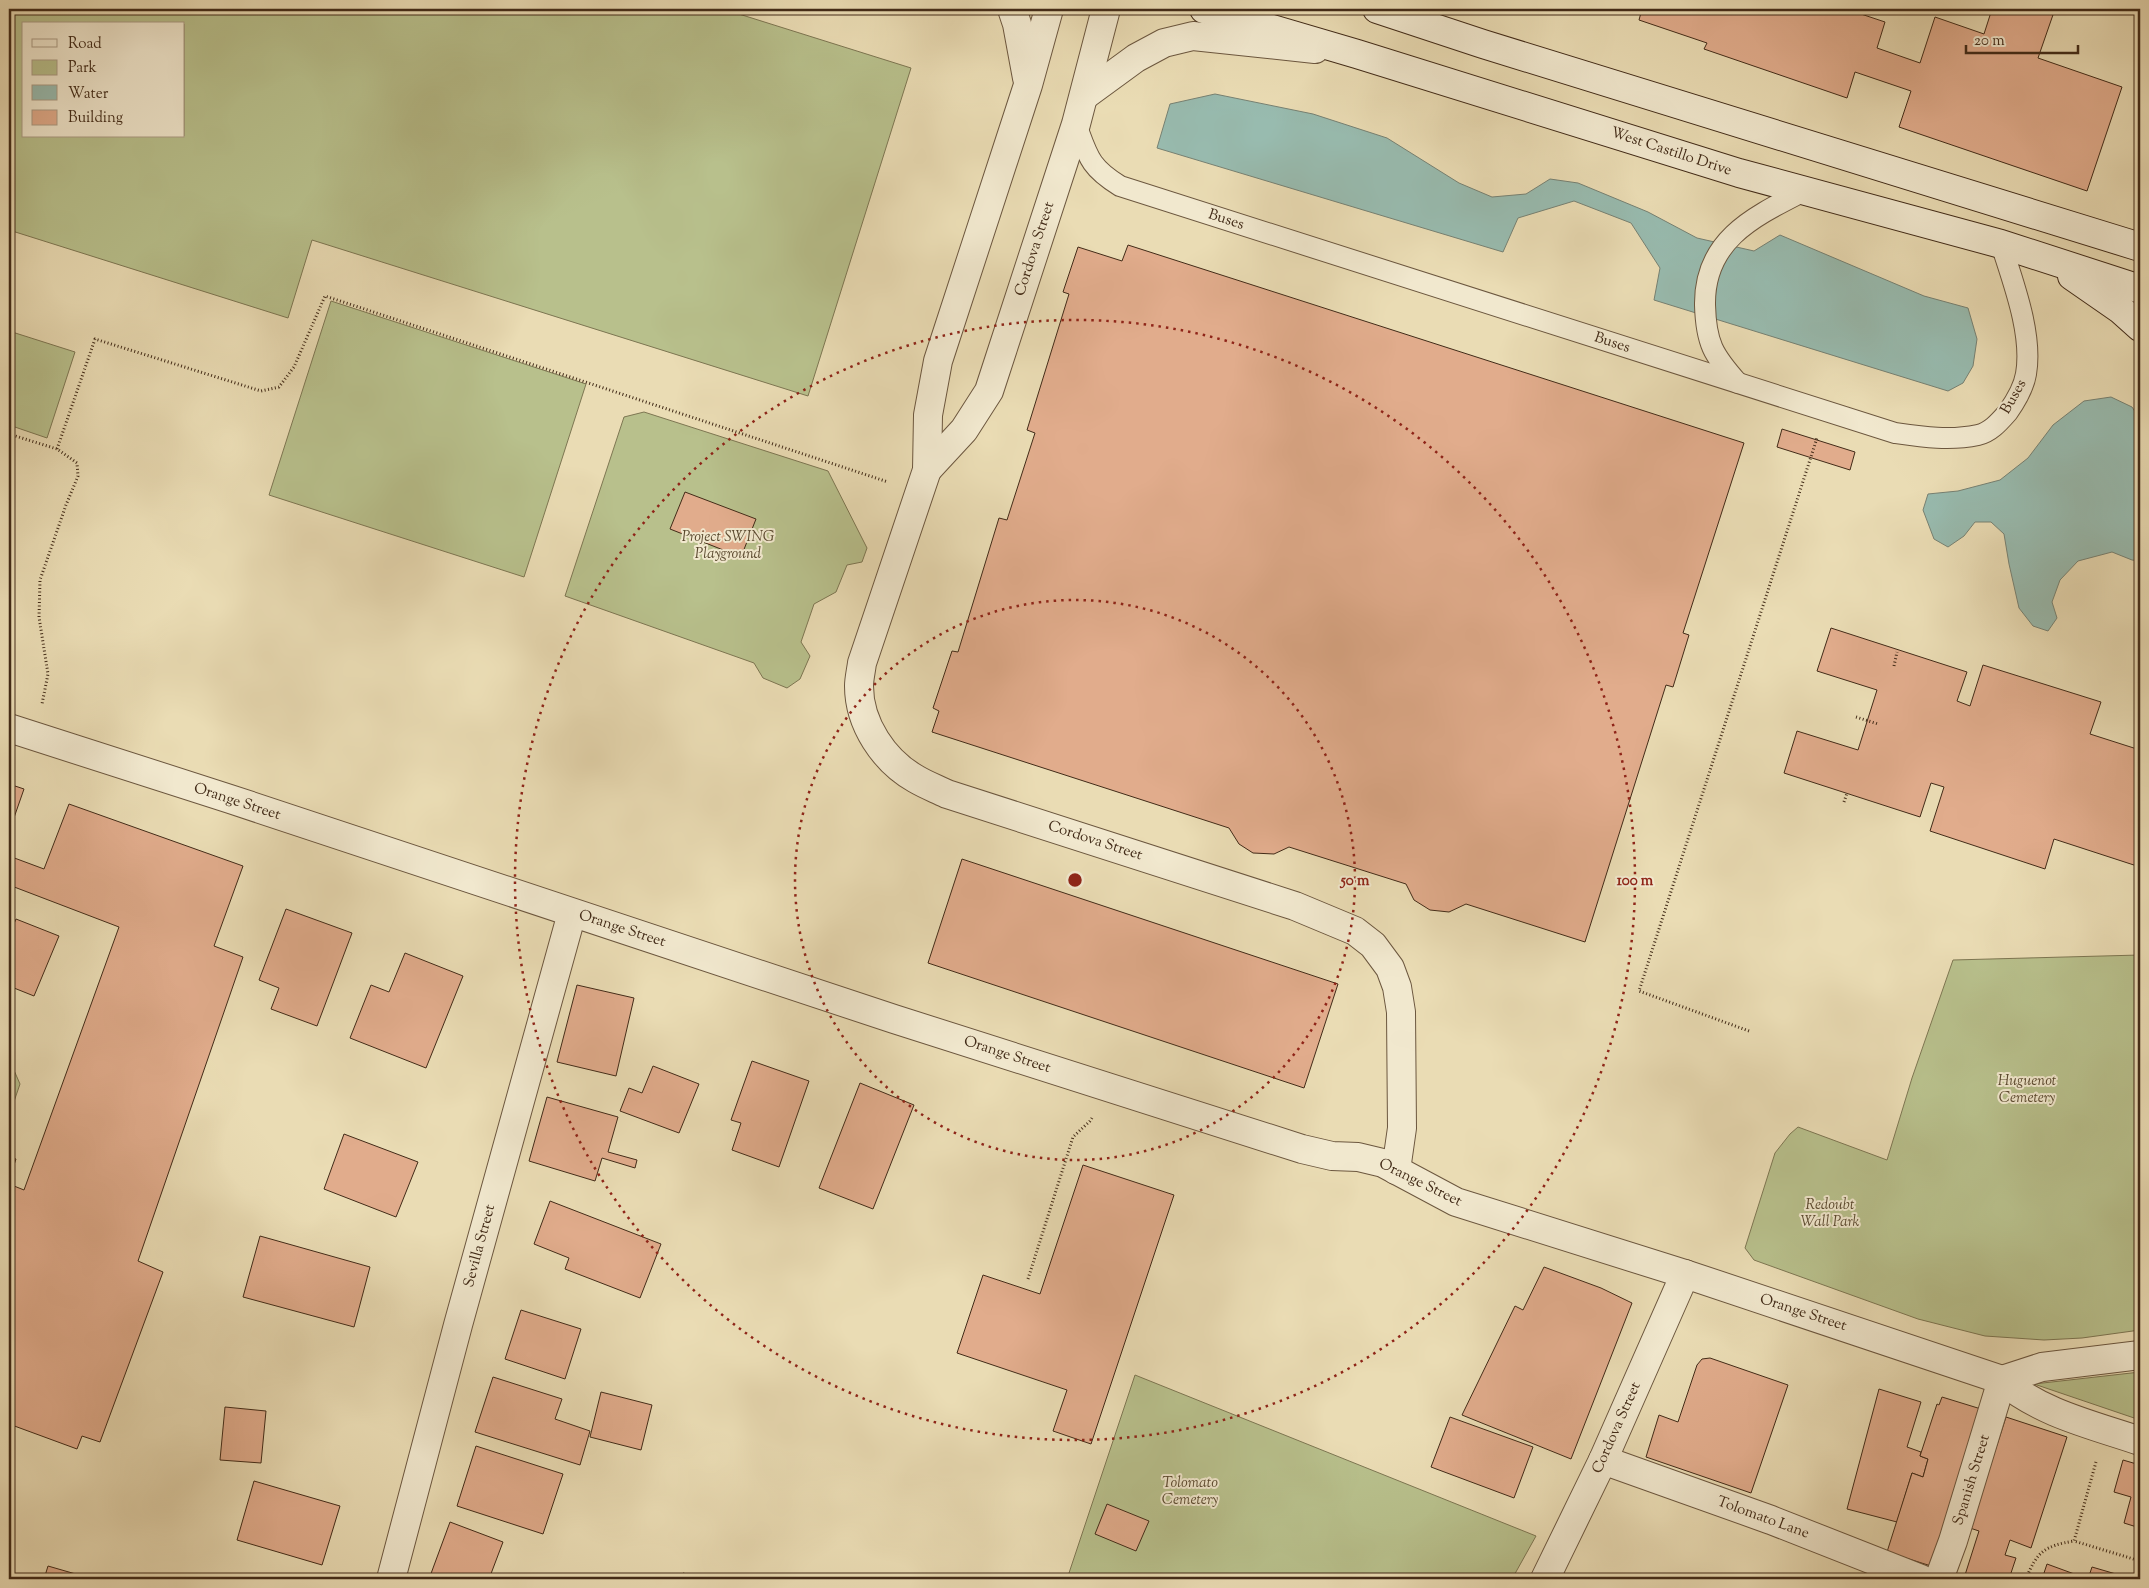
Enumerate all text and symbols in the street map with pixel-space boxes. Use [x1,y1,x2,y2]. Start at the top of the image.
legend [22,22,185,138]
scale bar [1966,22,2079,54]
text: 20 m [1974,31,2005,52]
text: Road [68,34,102,55]
text: Park [68,58,97,79]
text: Water [68,84,109,105]
text: Building [68,108,123,129]
street label: West Castillo Drive [1608,123,1734,181]
street label: Cordova Street [1010,199,1060,299]
street label: Buses [1205,204,1247,236]
street label: Buses [1591,327,1633,359]
street label: Buses [1996,376,2032,418]
park label: Project SWING Playground [682,527,775,565]
street label: Orange Street [191,778,283,826]
street label: Cordova Street [1045,816,1145,866]
centre of rings [1066,871,1084,889]
text: 50 m [1340,871,1370,892]
text: 100 m [1617,871,1654,892]
street label: Orange Street [576,905,668,953]
street label: Orange Street [961,1031,1053,1079]
park label: Huguenot Cemetery [1998,1071,2057,1109]
street label: Orange Street [1375,1154,1465,1212]
park label: Redoubt Wall Park [1801,1195,1860,1233]
street label: Sevilla Street [459,1202,501,1290]
street label: Orange Street [1757,1289,1849,1337]
street label: Cordova Street [1587,1379,1647,1477]
street label: Spanish Street [1948,1432,1996,1528]
park label: Tolomato Cemetery [1162,1473,1218,1511]
street label: Tolomato Lane [1714,1492,1812,1544]

